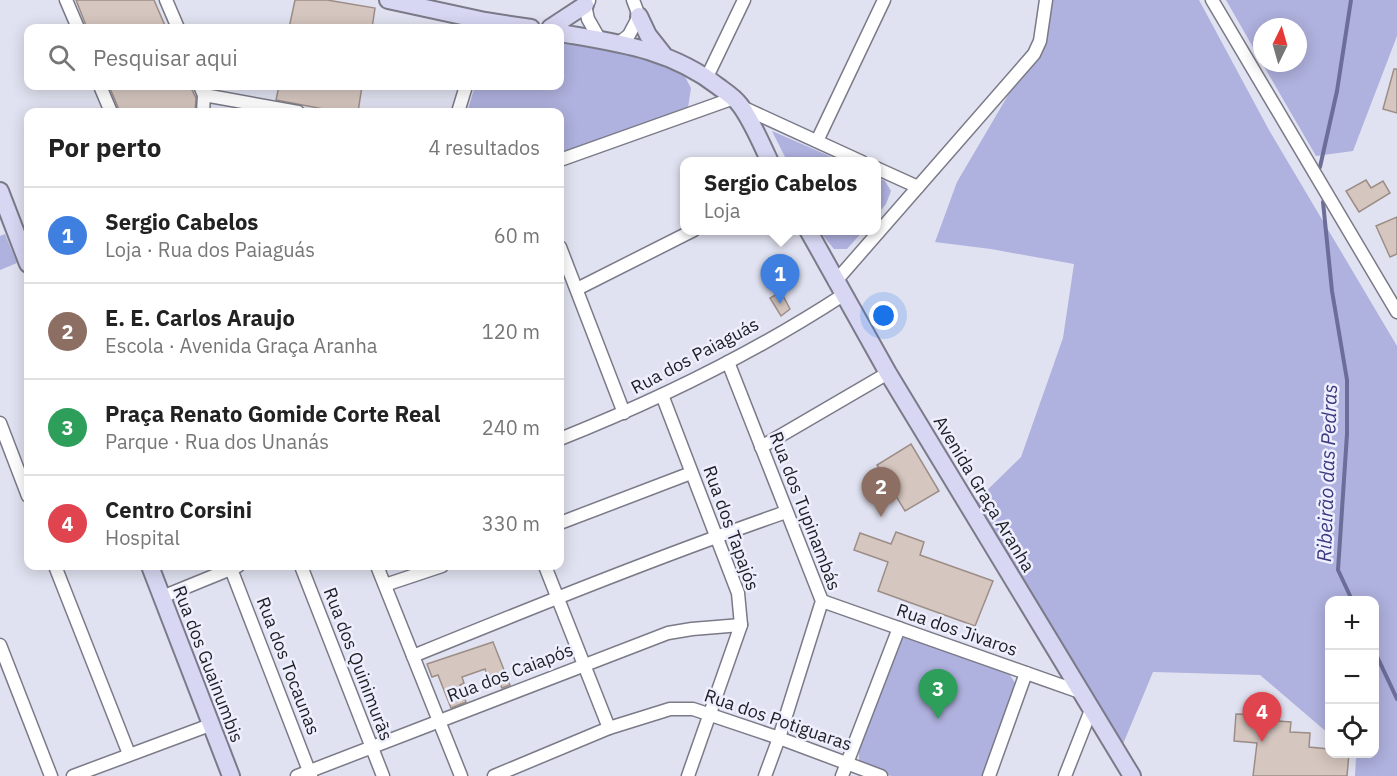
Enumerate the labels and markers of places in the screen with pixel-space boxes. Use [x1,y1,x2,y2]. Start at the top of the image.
pin: 1 [760,254,800,304]
pin: 2 [862,468,900,517]
pin: 3 [918,670,958,719]
pin: 4 [1242,692,1282,742]

